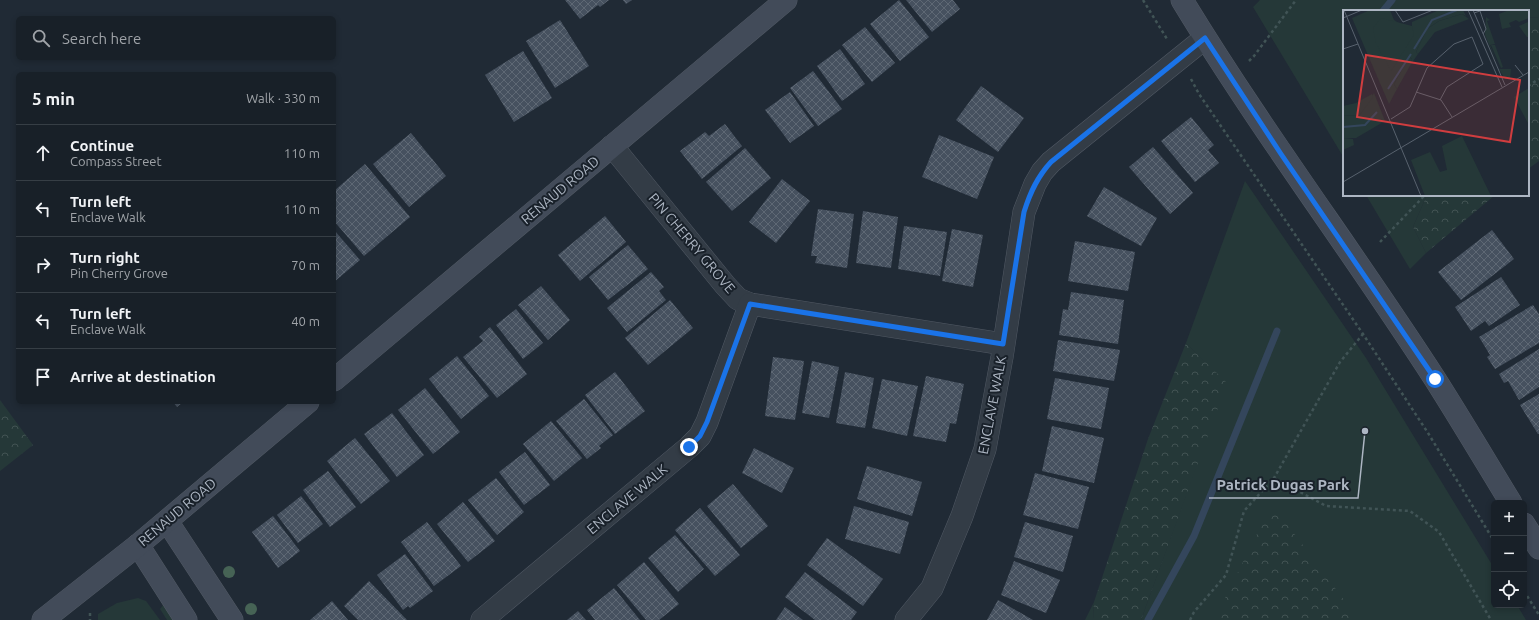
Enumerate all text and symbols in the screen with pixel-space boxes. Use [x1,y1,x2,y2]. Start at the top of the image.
inset map [1343,10,1529,196]
search box [16,16,336,60]
icon: search [30,27,52,49]
text: Search here [62,30,141,47]
text: 5 min [32,89,75,108]
text: Walk · 330 m [246,91,320,105]
text: Continue [70,137,134,154]
icon: ahead [32,142,54,164]
text: 110 m [284,146,320,160]
street label: RENAUD ROAD [518,153,602,227]
text: Compass Street [70,154,162,168]
street label: PIN CHERRY GROVE [646,190,739,296]
text: Turn left [70,193,131,210]
icon: left [32,198,54,220]
text: 110 m [284,202,320,216]
text: Enclave Walk [70,210,146,224]
text: Turn right [70,249,140,266]
icon: right [32,254,54,276]
text: 70 m [291,258,320,272]
text: Pin Cherry Grove [70,266,168,280]
text: Turn left [70,305,131,322]
icon: left [32,310,54,332]
text: 40 m [291,314,320,328]
text: Enclave Walk [70,322,146,336]
street label: ENCLAVE WALK [975,354,1009,456]
icon: arrive [32,366,54,388]
text: Arrive at destination [70,368,216,385]
route start [1426,370,1444,388]
route end [680,438,698,456]
street label: ENCLAVE WALK [584,460,671,537]
callout: Patrick Dugas Park [1209,471,1358,498]
street label: RENAUD ROAD [135,475,219,549]
text: Patrick Dugas Park [1217,476,1350,493]
map controls [1491,500,1527,608]
button: + [1491,500,1527,536]
button: − [1491,536,1527,572]
button: locate [1491,572,1527,608]

